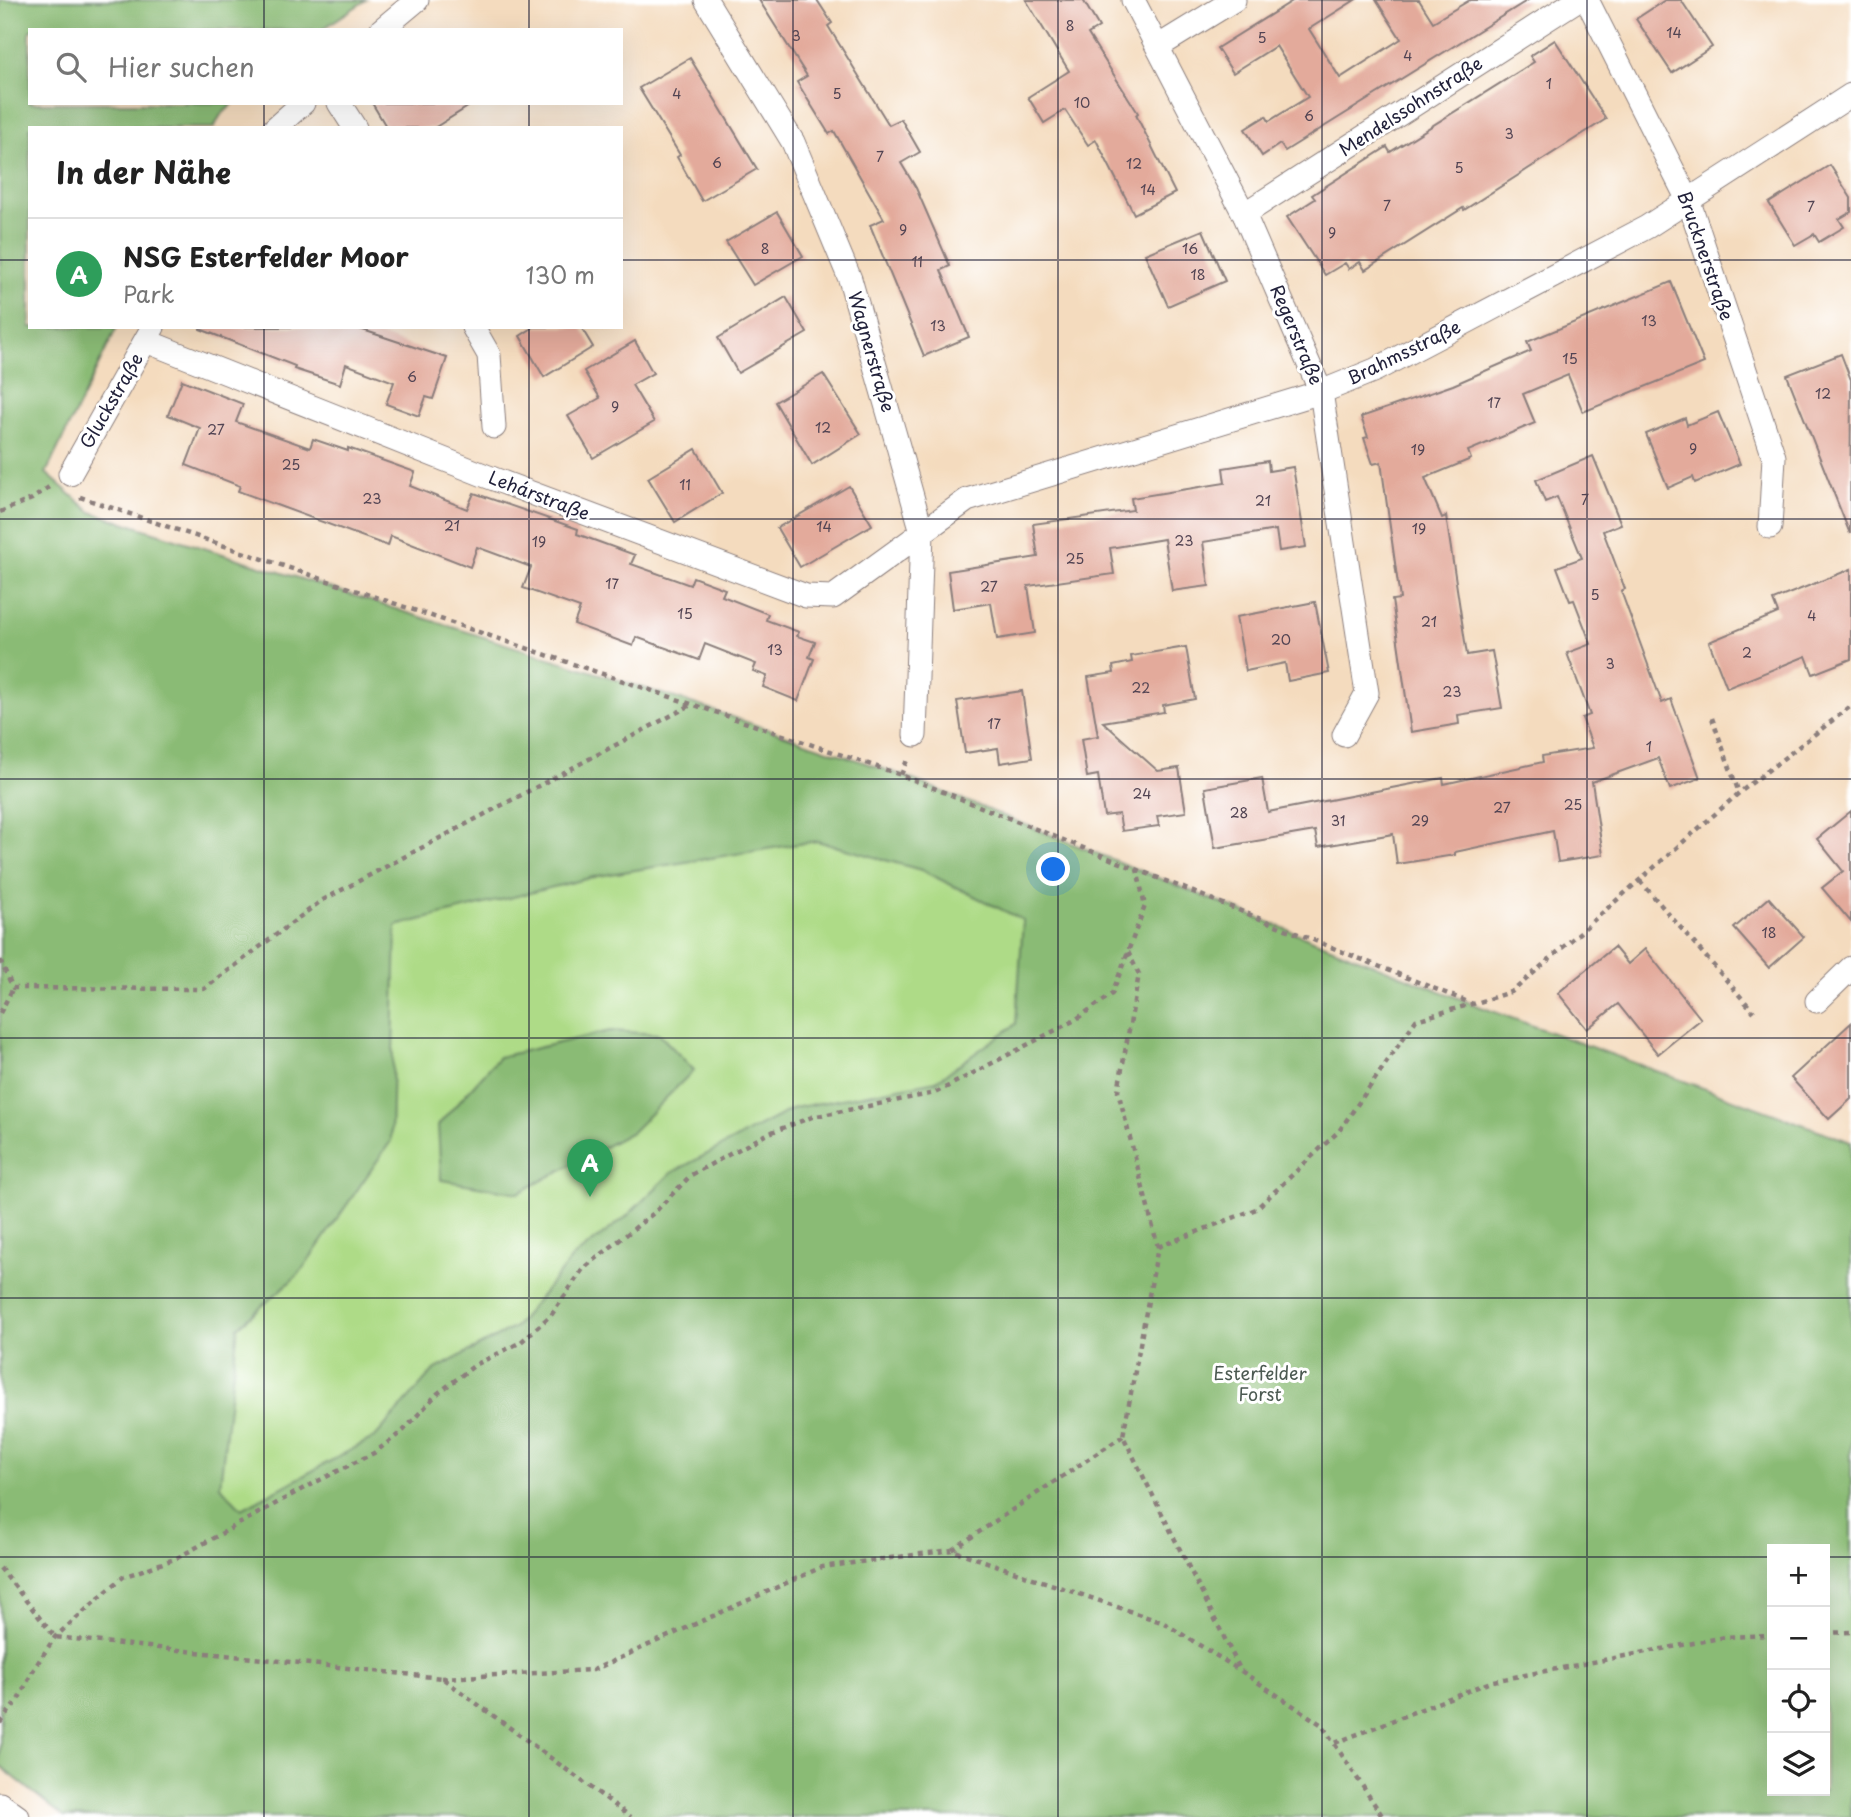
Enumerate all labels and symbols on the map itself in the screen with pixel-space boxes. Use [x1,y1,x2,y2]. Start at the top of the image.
house number: 8 [1066,15,1074,36]
house number: 14 [1666,22,1682,43]
house number: 3 [791,25,801,46]
house number: 5 [1257,27,1267,48]
house number: 4 [1403,45,1413,66]
street label: Mendelssohnstraße [1333,49,1487,162]
house number: 1 [1546,73,1552,94]
house number: 4 [672,83,682,104]
house number: 5 [832,83,842,104]
house number: 10 [1074,92,1090,113]
house number: 6 [1304,105,1314,126]
house number: 3 [1504,123,1514,144]
house number: 7 [876,146,884,167]
house number: 6 [712,152,722,173]
house number: 12 [1126,153,1142,174]
house number: 5 [1454,157,1464,178]
house number: 14 [1140,179,1156,200]
street label: Brucknerstraße [1672,187,1741,324]
house number: 7 [1383,195,1391,216]
house number: 7 [1807,196,1815,217]
house number: 9 [899,219,907,240]
house number: 9 [1328,222,1336,243]
house number: 8 [761,238,769,259]
house number: 16 [1182,238,1198,259]
house number: 11 [911,251,923,272]
house number: 18 [1190,264,1206,285]
street label: Regerstraße [1264,280,1331,389]
street label: Wagnerstraße [842,288,903,415]
house number: 13 [1641,310,1657,331]
street label: Brahmsstraße [1342,312,1465,391]
house number: 13 [930,315,946,336]
street label: Gluckstraße [72,347,149,453]
house number: 15 [1562,348,1578,369]
house number: 6 [407,366,417,387]
house number: 12 [1815,383,1831,404]
house number: 17 [1487,392,1501,413]
house number: 9 [611,396,619,417]
house number: 12 [815,417,831,438]
house number: 27 [207,419,225,440]
house number: 9 [1689,438,1697,459]
house number: 19 [1411,439,1425,460]
house number: 25 [282,454,300,475]
street label: Lehárstraße [485,463,594,526]
house number: 11 [679,474,691,495]
house number: 23 [363,488,381,509]
house number: 7 [1581,489,1589,510]
house number: 21 [1255,490,1271,511]
house number: 21 [444,515,460,536]
house number: 14 [816,516,832,537]
house number: 19 [1412,518,1426,539]
house number: 23 [1175,530,1193,551]
house number: 19 [532,531,546,552]
house number: 25 [1066,548,1084,569]
house number: 17 [605,573,619,594]
house number: 27 [980,576,998,597]
house number: 5 [1590,584,1600,605]
house number: 15 [677,603,693,624]
house number: 4 [1807,605,1817,626]
house number: 21 [1421,611,1437,632]
house number: 20 [1271,629,1291,650]
house number: 13 [767,639,783,660]
house number: 2 [1742,642,1752,663]
house number: 3 [1605,653,1615,674]
house number: 22 [1132,677,1150,698]
house number: 23 [1443,681,1461,702]
house number: 17 [987,713,1001,734]
house number: 1 [1646,736,1652,757]
house number: 24 [1133,783,1151,804]
house number: 25 [1564,794,1582,815]
house number: 27 [1493,797,1511,818]
house number: 28 [1230,802,1248,823]
house number: 31 [1331,810,1345,831]
house number: 29 [1411,810,1429,831]
your location [1036,852,1070,886]
house number: 18 [1761,922,1777,943]
pin: A [567,1139,613,1197]
park label: Esterfelder Forst [1213,1359,1308,1407]

